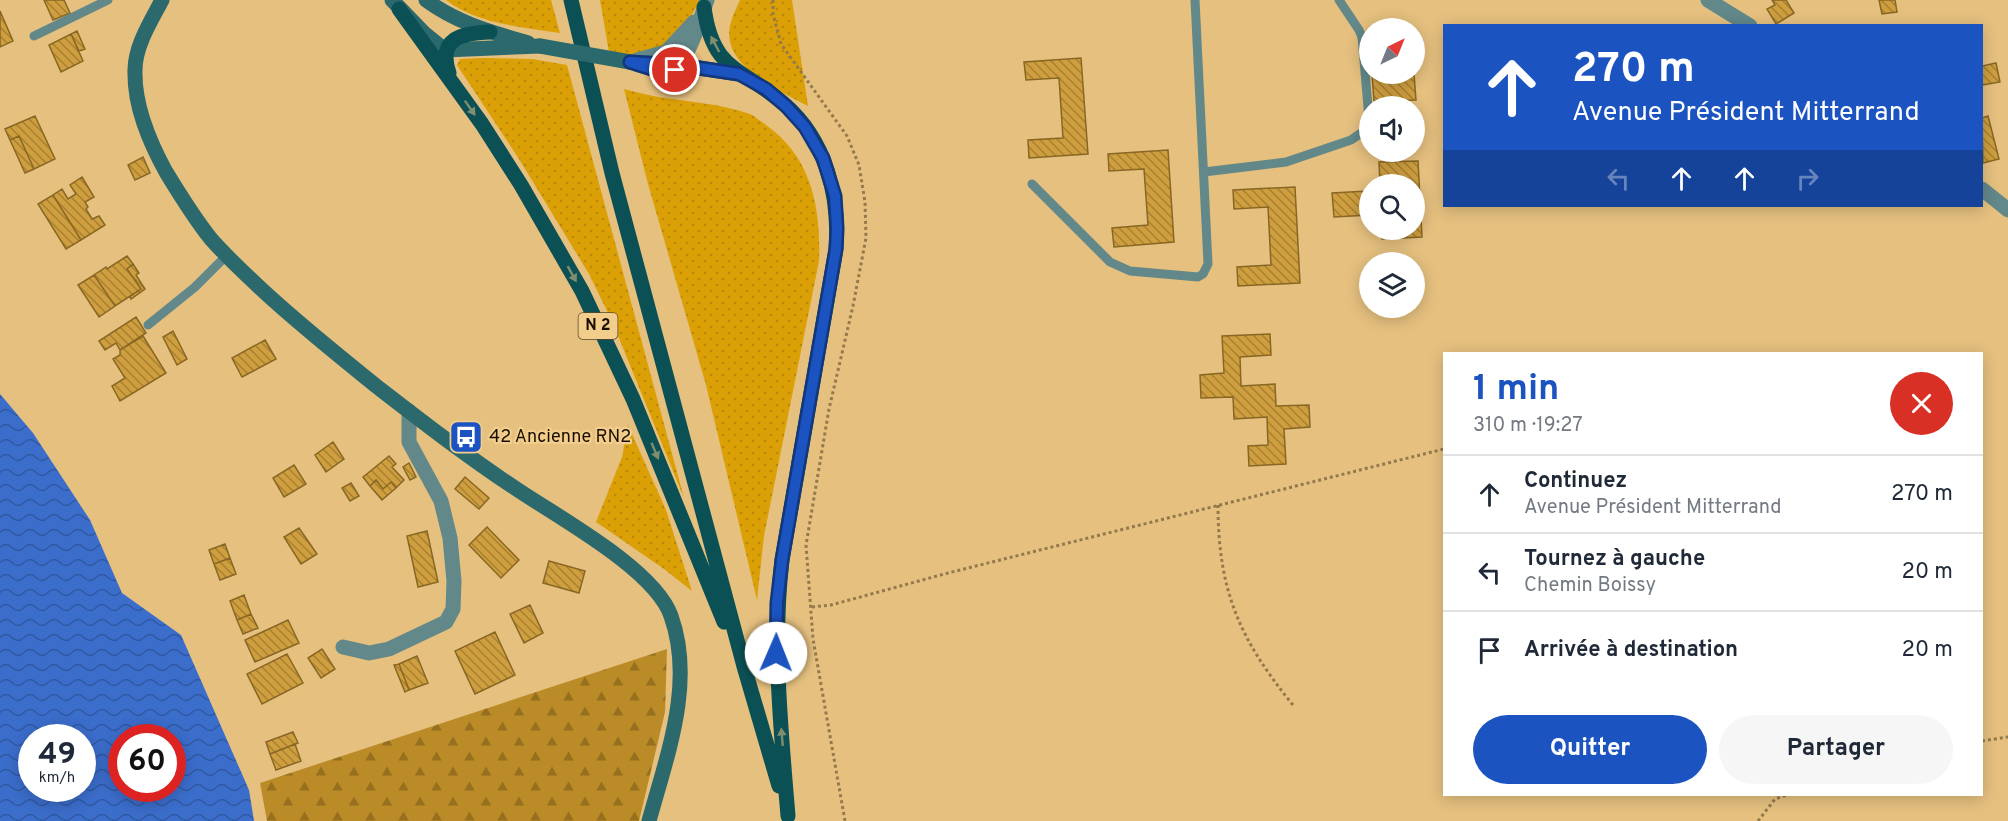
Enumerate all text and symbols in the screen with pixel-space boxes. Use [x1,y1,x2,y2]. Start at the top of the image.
north arrow [1359,18,1425,84]
map controls [1359,18,1425,318]
one-way arrow [710,35,720,52]
pin [649,44,700,95]
text: 270 m [1572,44,1695,97]
icon: ahead [1473,48,1551,126]
icon: arrive [658,53,691,86]
button: sound [1359,96,1425,162]
text: Avenue Président Mitterrand [1572,96,1920,130]
one-way arrow [464,100,475,116]
icon: left [1602,162,1635,195]
icon: ahead [1665,162,1698,195]
icon: ahead [1728,162,1761,195]
icon: right [1791,162,1824,195]
button: search [1359,174,1425,240]
button: layers [1359,252,1425,318]
one-way arrow [567,266,577,283]
road number: N 2 [578,313,618,339]
text: 1 min [1473,367,1559,413]
button: close [1890,372,1953,435]
text: 310 m · 19:27 [1473,413,1583,439]
bus stop icon: 42 Ancienne RN2 [448,419,484,455]
place label: 42 Ancienne RN2 [489,426,631,449]
one-way arrow [650,442,660,460]
text: Continuez [1524,468,1627,495]
icon: ahead [1473,478,1506,511]
text: 270 m [1891,481,1953,508]
text: Avenue Président Mitterrand [1524,495,1781,521]
text: Tournez à gauche [1524,546,1705,573]
icon: left [1473,556,1506,589]
text: 20 m [1902,559,1953,586]
text: Chemin Boissy [1524,573,1656,599]
position arrow [744,621,808,685]
icon: arrive [1473,634,1506,667]
text: Arrivée à destination [1524,637,1738,664]
text: 20 m [1902,637,1953,664]
button: Quitter [1473,715,1707,784]
button: Partager [1719,715,1953,784]
speed limit sign: 60 [108,724,186,802]
one-way arrow [777,727,787,746]
text: 49 [38,737,76,774]
text: km/h [39,769,75,788]

